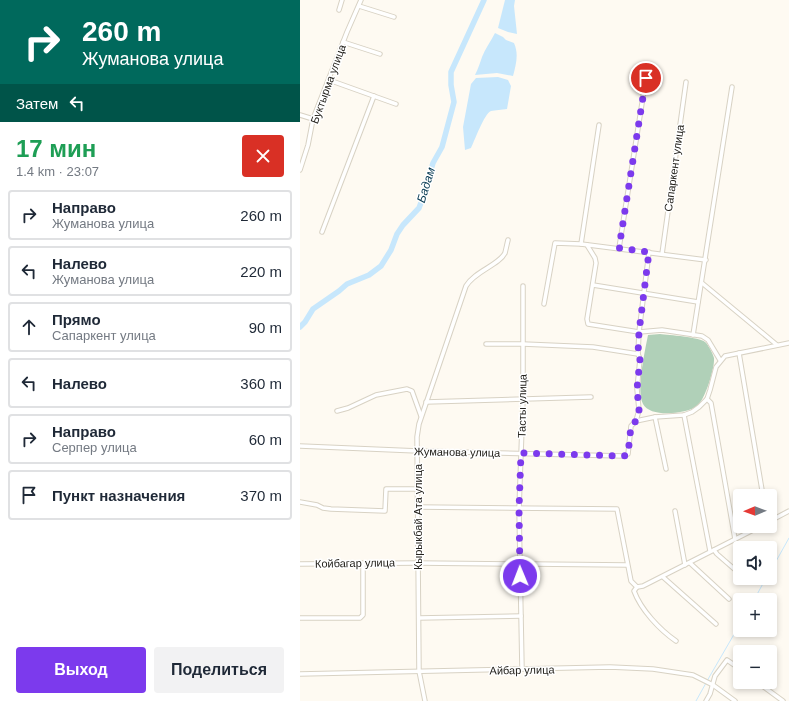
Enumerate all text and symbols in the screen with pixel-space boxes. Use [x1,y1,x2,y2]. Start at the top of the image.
icon: right [16,16,68,68]
text: 260 m [82,16,161,47]
street label: Буктырма улица [308,42,348,125]
text: Жуманова улица [82,49,223,69]
pin [629,61,663,95]
icon: arrive [635,67,657,89]
icon: left [66,92,88,114]
text: Затем [16,95,58,112]
street label: Сапаркент улица [662,123,686,212]
text: 17 мин [16,135,96,162]
button: close [242,135,284,177]
text: 1.4 km · 23:07 [16,164,99,179]
water label: Бадам [414,166,438,204]
text: Направо [52,199,116,216]
icon: right [18,204,40,226]
text: 260 m [240,207,282,224]
text: Жуманова улица [52,216,154,231]
text: Налево [52,255,107,272]
icon: left [18,260,40,282]
text: 220 m [240,263,282,280]
text: Жуманова улица [52,272,154,287]
text: Прямо [52,311,101,328]
icon: ahead [18,316,40,338]
text: 90 m [249,319,282,336]
text: Сапаркент улица [52,328,156,343]
icon: left [18,372,40,394]
street label: Тасты улица [515,373,529,438]
text: Налево [52,375,107,392]
text: 360 m [240,375,282,392]
text: Направо [52,423,116,440]
icon: right [18,428,40,450]
text: 60 m [249,431,282,448]
text: Серпер улица [52,440,137,455]
street label: Жуманова улица [414,445,501,459]
street label: Кырыкбай Ата улица [412,463,424,570]
icon: arrive [18,484,40,506]
text: Пункт назначения [52,487,185,504]
text: 370 m [240,487,282,504]
north arrow [733,489,777,533]
map controls [733,489,777,689]
button: sound [733,541,777,585]
position arrow [499,555,541,597]
street label: Койбагар улица [315,556,396,570]
button: + [733,593,777,637]
button: − [733,645,777,689]
button: Выход [16,647,146,693]
button: Поделиться [154,647,284,693]
street label: Айбар улица [489,663,556,677]

